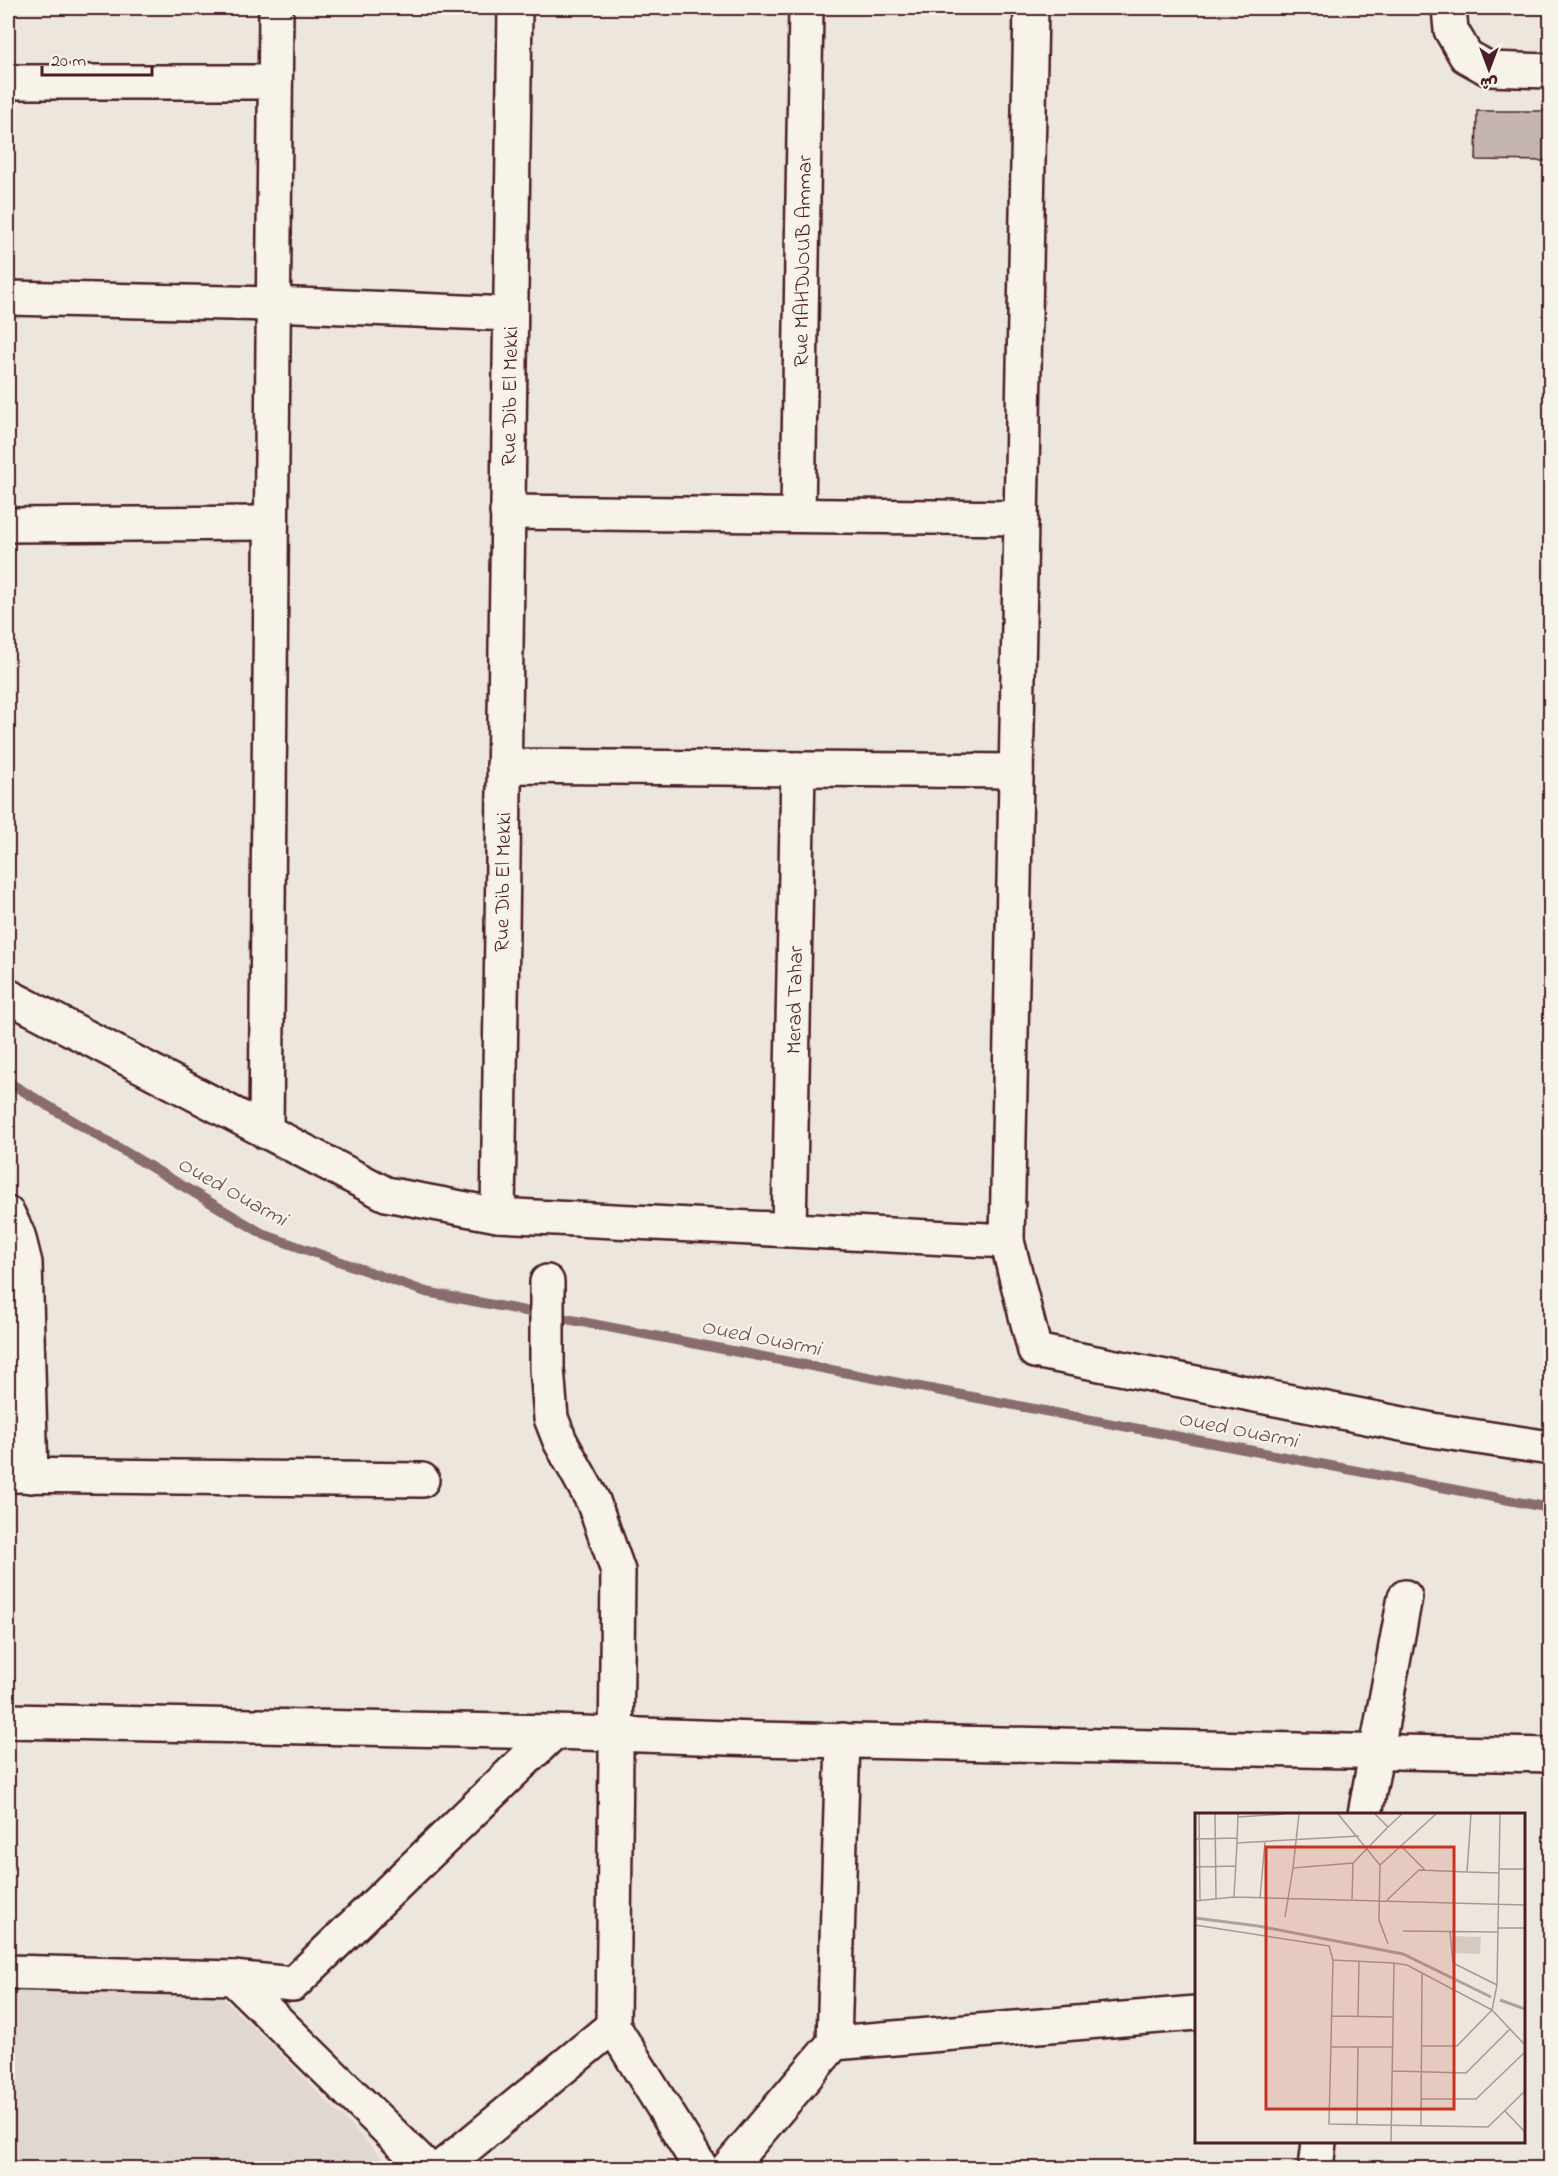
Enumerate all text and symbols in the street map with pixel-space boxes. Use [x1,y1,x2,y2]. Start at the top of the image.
scale bar [42,39,152,77]
north arrow [1459,39,1519,99]
text: 20 m [51,49,86,75]
text: ش [1480,70,1498,94]
street label: Rue MAHDJOUB Ammar [787,155,821,367]
street label: Rue Dib El Mekki [495,326,527,466]
street label: Rue Dib El Mekki [488,812,520,952]
street label: Merad Tahar [780,945,812,1054]
water label: Oued Ouarmi [171,1149,294,1237]
water label: Oued Ouarmi [698,1312,825,1367]
water label: Oued Ouarmi [1175,1404,1302,1459]
inset map [1195,1813,1525,2143]

